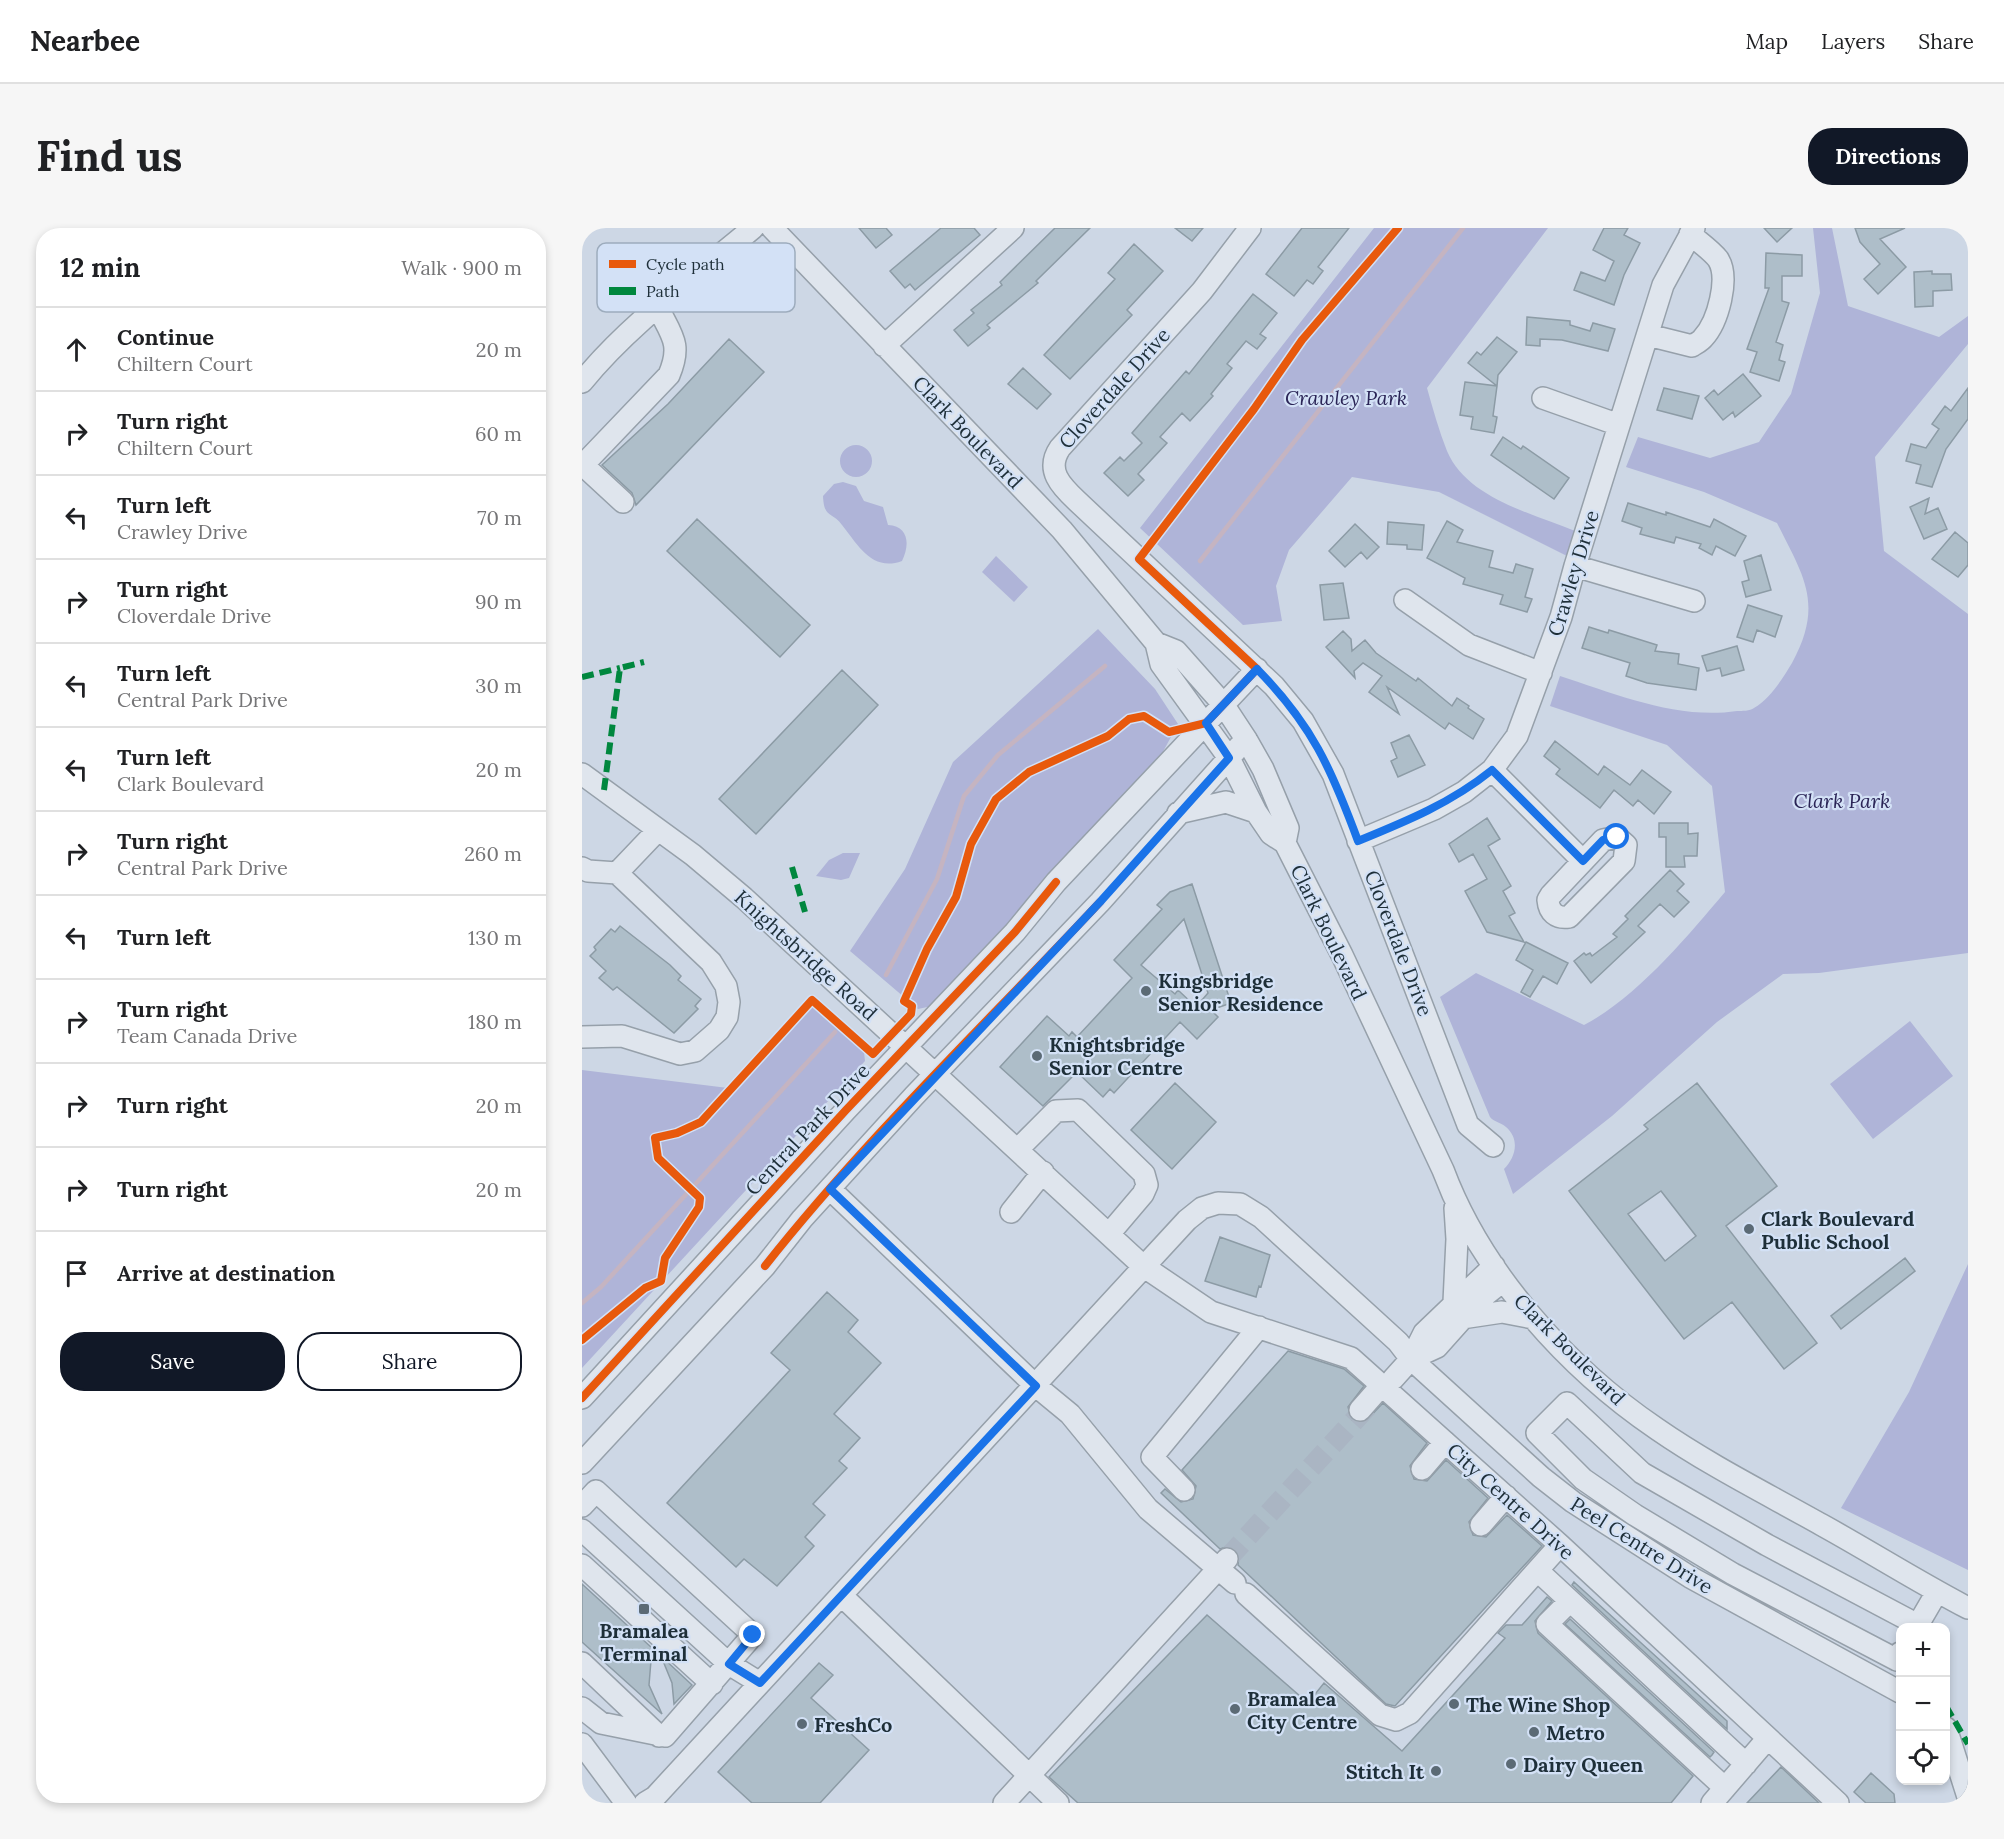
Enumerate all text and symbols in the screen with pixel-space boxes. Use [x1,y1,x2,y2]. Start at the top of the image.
text: Nearbee [30,23,140,59]
text: Map [1745,28,1788,55]
text: Layers [1821,28,1885,55]
text: Share [1918,28,1974,55]
button: Directions [1808,128,1968,185]
text: Find us [36,129,182,183]
legend [597,243,795,312]
text: 12 min [60,251,140,284]
text: Cycle path [646,254,725,274]
text: Walk · 900 m [401,255,522,280]
text: Path [646,281,680,301]
street label: Cloverdale Drive [1053,322,1175,454]
text: Continue [117,323,214,351]
icon: ahead [60,333,93,366]
text: 20 m [476,337,522,362]
text: Chiltern Court [117,351,253,376]
street label: Clark Boulevard [908,370,1028,494]
park label: Crawley Park [1285,385,1407,410]
text: Turn right [117,407,228,435]
icon: right [60,417,93,450]
text: 60 m [475,421,522,446]
text: Chiltern Court [117,435,253,460]
text: Turn left [117,491,211,519]
icon: left [60,501,93,534]
text: 70 m [477,505,522,530]
street label: Crawley Drive [1542,507,1604,639]
text: Crawley Drive [117,519,248,544]
text: Turn right [117,575,228,603]
icon: right [60,585,93,618]
text: 90 m [475,589,522,614]
text: Cloverdale Drive [117,603,271,628]
text: Turn left [117,659,211,687]
icon: left [60,669,93,702]
text: 30 m [475,673,522,698]
text: Central Park Drive [117,687,288,712]
text: Turn left [117,743,211,771]
icon: left [60,753,93,786]
text: 20 m [476,757,522,782]
text: Clark Boulevard [117,771,264,796]
park label: Clark Park [1794,788,1890,813]
route start [1603,823,1629,849]
text: Turn right [117,827,228,855]
icon: right [60,837,93,870]
text: 260 m [464,841,522,866]
text: Central Park Drive [117,855,288,880]
street label: Clark Boulevard [1285,860,1373,1004]
street label: Cloverdale Drive [1360,867,1438,1020]
street label: Knightsbridge Road [730,884,882,1026]
icon: left [60,921,93,954]
text: Turn left [117,923,211,951]
text: 130 m [468,925,522,950]
place label: Kingsbridge Senior Residence [1158,968,1323,1016]
marker: Kingsbridge Senior Residence [1139,984,1153,998]
text: Turn right [117,995,228,1023]
icon: right [60,1005,93,1038]
text: 180 m [468,1009,522,1034]
text: Team Canada Drive [117,1023,297,1048]
place label: Knightsbridge Senior Centre [1049,1032,1185,1080]
marker: Knightsbridge Senior Centre [1030,1049,1044,1063]
street label: Central Park Drive [740,1058,875,1200]
icon: right [60,1089,93,1122]
text: Turn right [117,1091,228,1119]
text: 20 m [476,1093,522,1118]
icon: right [60,1173,93,1206]
text: Turn right [117,1175,228,1203]
text: 20 m [476,1177,522,1202]
place label: Clark Boulevard Public School [1761,1206,1915,1254]
marker: Clark Boulevard Public School [1742,1222,1756,1236]
icon: arrive [60,1257,93,1290]
text: Arrive at destination [117,1259,335,1287]
street label: Clark Boulevard [1509,1288,1631,1410]
button: Save [60,1332,285,1391]
button: Share [297,1332,522,1391]
street label: City Centre Drive [1442,1437,1580,1565]
street label: Peel Centre Drive [1566,1491,1718,1599]
marker: Bramalea Terminal [637,1602,651,1616]
place label: Bramalea Terminal [599,1618,689,1666]
route end [739,1621,765,1647]
map controls [1896,1623,1950,1785]
button: + [1896,1623,1950,1677]
button: − [1896,1677,1950,1731]
place label: Bramalea City Centre [1247,1686,1358,1734]
place label: The Wine Shop [1466,1692,1610,1717]
marker: The Wine Shop [1447,1697,1461,1711]
marker: Bramalea City Centre [1228,1702,1242,1716]
place label: FreshCo [814,1712,892,1737]
marker: FreshCo [795,1717,809,1731]
place label: Metro [1546,1720,1605,1745]
marker: Metro [1527,1725,1541,1739]
button: locate [1896,1731,1950,1785]
place label: Dairy Queen [1523,1752,1643,1777]
marker: Dairy Queen [1504,1757,1518,1771]
place label: Stitch It [1346,1759,1425,1784]
marker: Stitch It [1429,1764,1443,1778]

